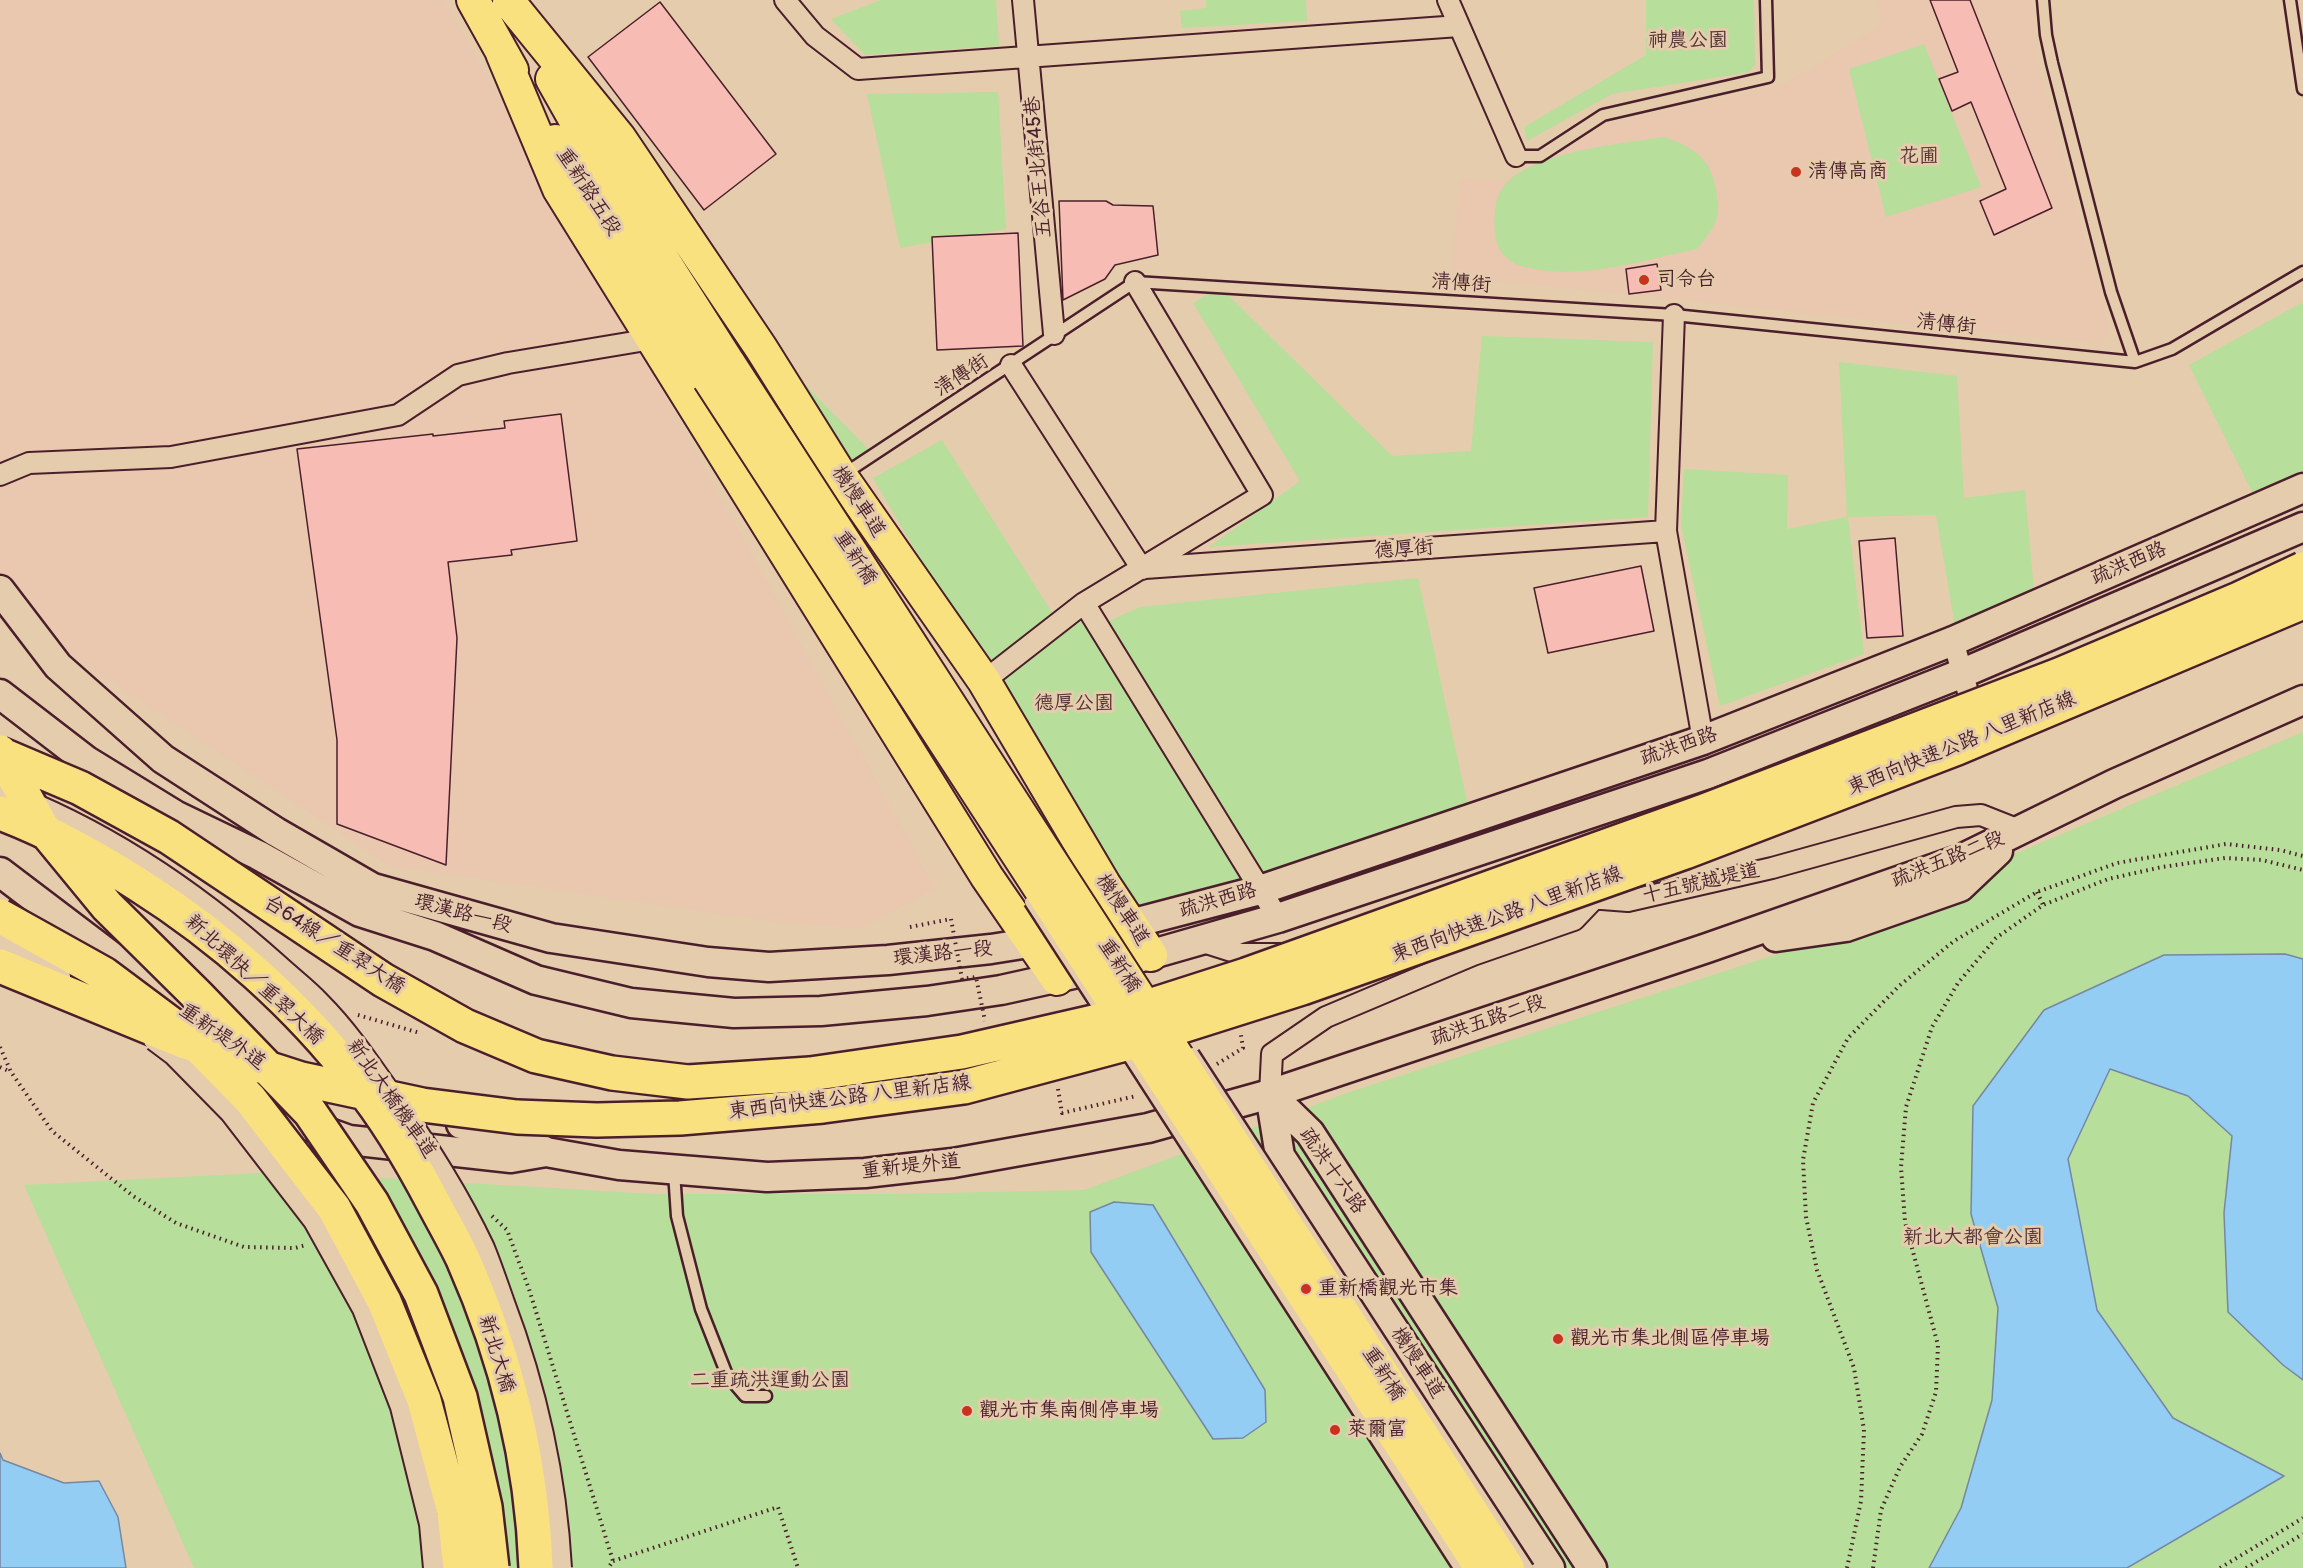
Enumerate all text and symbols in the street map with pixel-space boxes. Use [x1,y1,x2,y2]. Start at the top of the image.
park label: 神農公園 [1648,29,1728,53]
street label: 五谷王北街45巷 [1021,95,1057,239]
street label: 重新路五段 [551,144,625,240]
park label: 花圃 [1899,145,1939,169]
place label: 清傳高商 [1808,160,1888,184]
marker: 清傳高商 [1789,165,1803,179]
place label: 司令台 [1656,268,1716,292]
street label: 清傳街 [1430,270,1492,298]
marker: 司令台 [1637,273,1651,287]
street label: 清傳街 [1915,310,1977,340]
street label: 清傳街 [930,350,994,402]
street label: 機慢車道 [826,462,890,542]
street label: 重新橋 [829,526,881,590]
street label: 德厚街 [1373,536,1435,564]
street label: 疏洪西路 [2087,537,2171,591]
street label: 東西向快速公路 八里新店線 [1844,687,2080,801]
park label: 德厚公園 [1034,692,1114,716]
street label: 疏洪西路 [1637,723,1721,771]
street label: 疏洪五路二段 [1888,826,2008,894]
street label: 十五號越堤道 [1640,859,1762,909]
street label: 東西向快速公路 八里新店線 [1388,862,1626,968]
street label: 機慢車道 [1090,870,1154,950]
street label: 疏洪西路 [1176,878,1260,924]
street label: 環漢路一段 [412,889,514,939]
street label: 台64線／重翠大橋 [259,890,409,1000]
street label: 新北環快／重翠大橋 [180,910,328,1050]
street label: 重新橋 [1093,934,1145,998]
street label: 環漢路一段 [892,937,994,971]
street label: 疏洪五路二段 [1427,990,1549,1052]
street label: 重新堤外道 [174,998,270,1076]
street label: 新北大橋機車道 [341,1035,441,1163]
street label: 東西向快速公路 八里新店線 [727,1071,973,1125]
street label: 疏洪十六路 [1293,1123,1371,1219]
street label: 重新堤外道 [860,1150,962,1184]
park label: 新北大都會公園 [1903,1226,2043,1250]
place label: 重新橋觀光市集 [1318,1277,1458,1301]
marker: 重新橋觀光市集 [1299,1282,1313,1296]
street label: 新北大橋 [473,1312,519,1396]
street label: 機慢車道 [1385,1323,1449,1403]
place label: 觀光市集北側區停車場 [1570,1327,1770,1351]
marker: 觀光市集北側區停車場 [1551,1332,1565,1346]
street label: 重新橋 [1357,1342,1409,1406]
park label: 二重疏洪運動公園 [690,1369,850,1393]
place label: 觀光市集南側停車場 [979,1399,1159,1423]
marker: 觀光市集南側停車場 [960,1404,974,1418]
place label: 萊爾富 [1347,1418,1407,1442]
marker: 萊爾富 [1328,1423,1342,1437]

